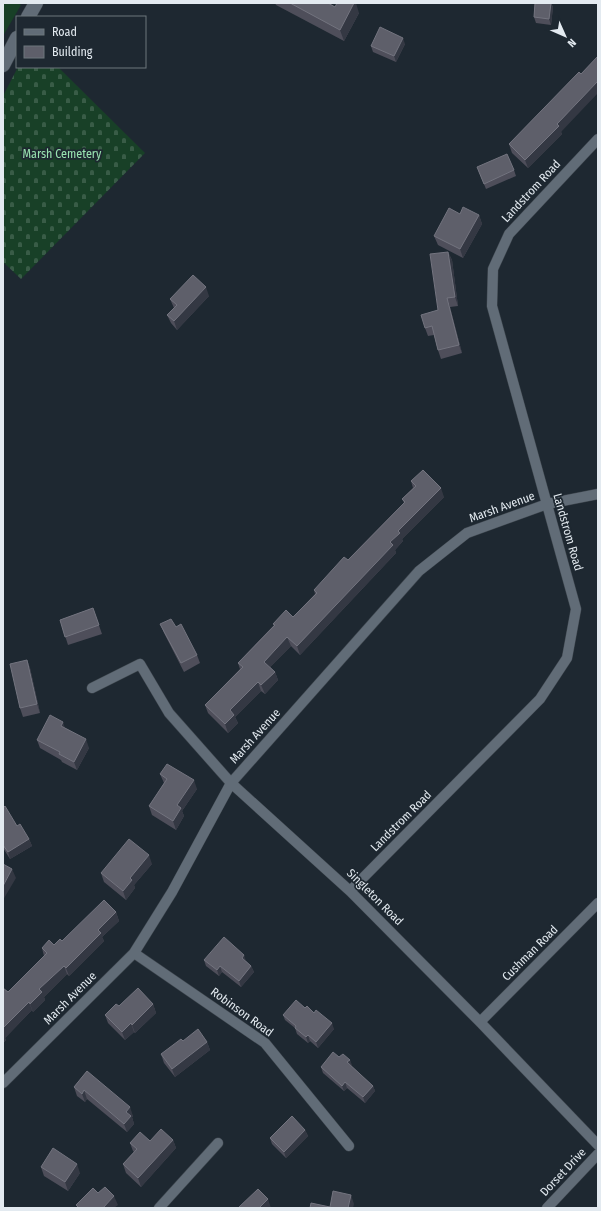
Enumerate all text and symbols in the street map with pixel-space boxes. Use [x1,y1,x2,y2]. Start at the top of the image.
legend [16,16,146,68]
north arrow [545,16,585,56]
text: Road [52,25,77,39]
text: N [565,36,579,50]
text: Building [52,45,93,59]
park label: Marsh Cemetery [23,147,102,161]
street label: Landstrom Road [499,157,563,225]
street label: Marsh Avenue [467,489,537,525]
street label: Landstrom Road [550,492,586,572]
street label: Marsh Avenue [227,706,283,766]
street label: Landstrom Road [368,788,434,854]
street label: Singleton Road [344,866,406,928]
street label: Cushman Road [499,922,561,984]
street label: Marsh Avenue [41,969,99,1027]
street label: Robinson Road [208,985,276,1039]
street label: Dorset Drive [537,1145,589,1199]

